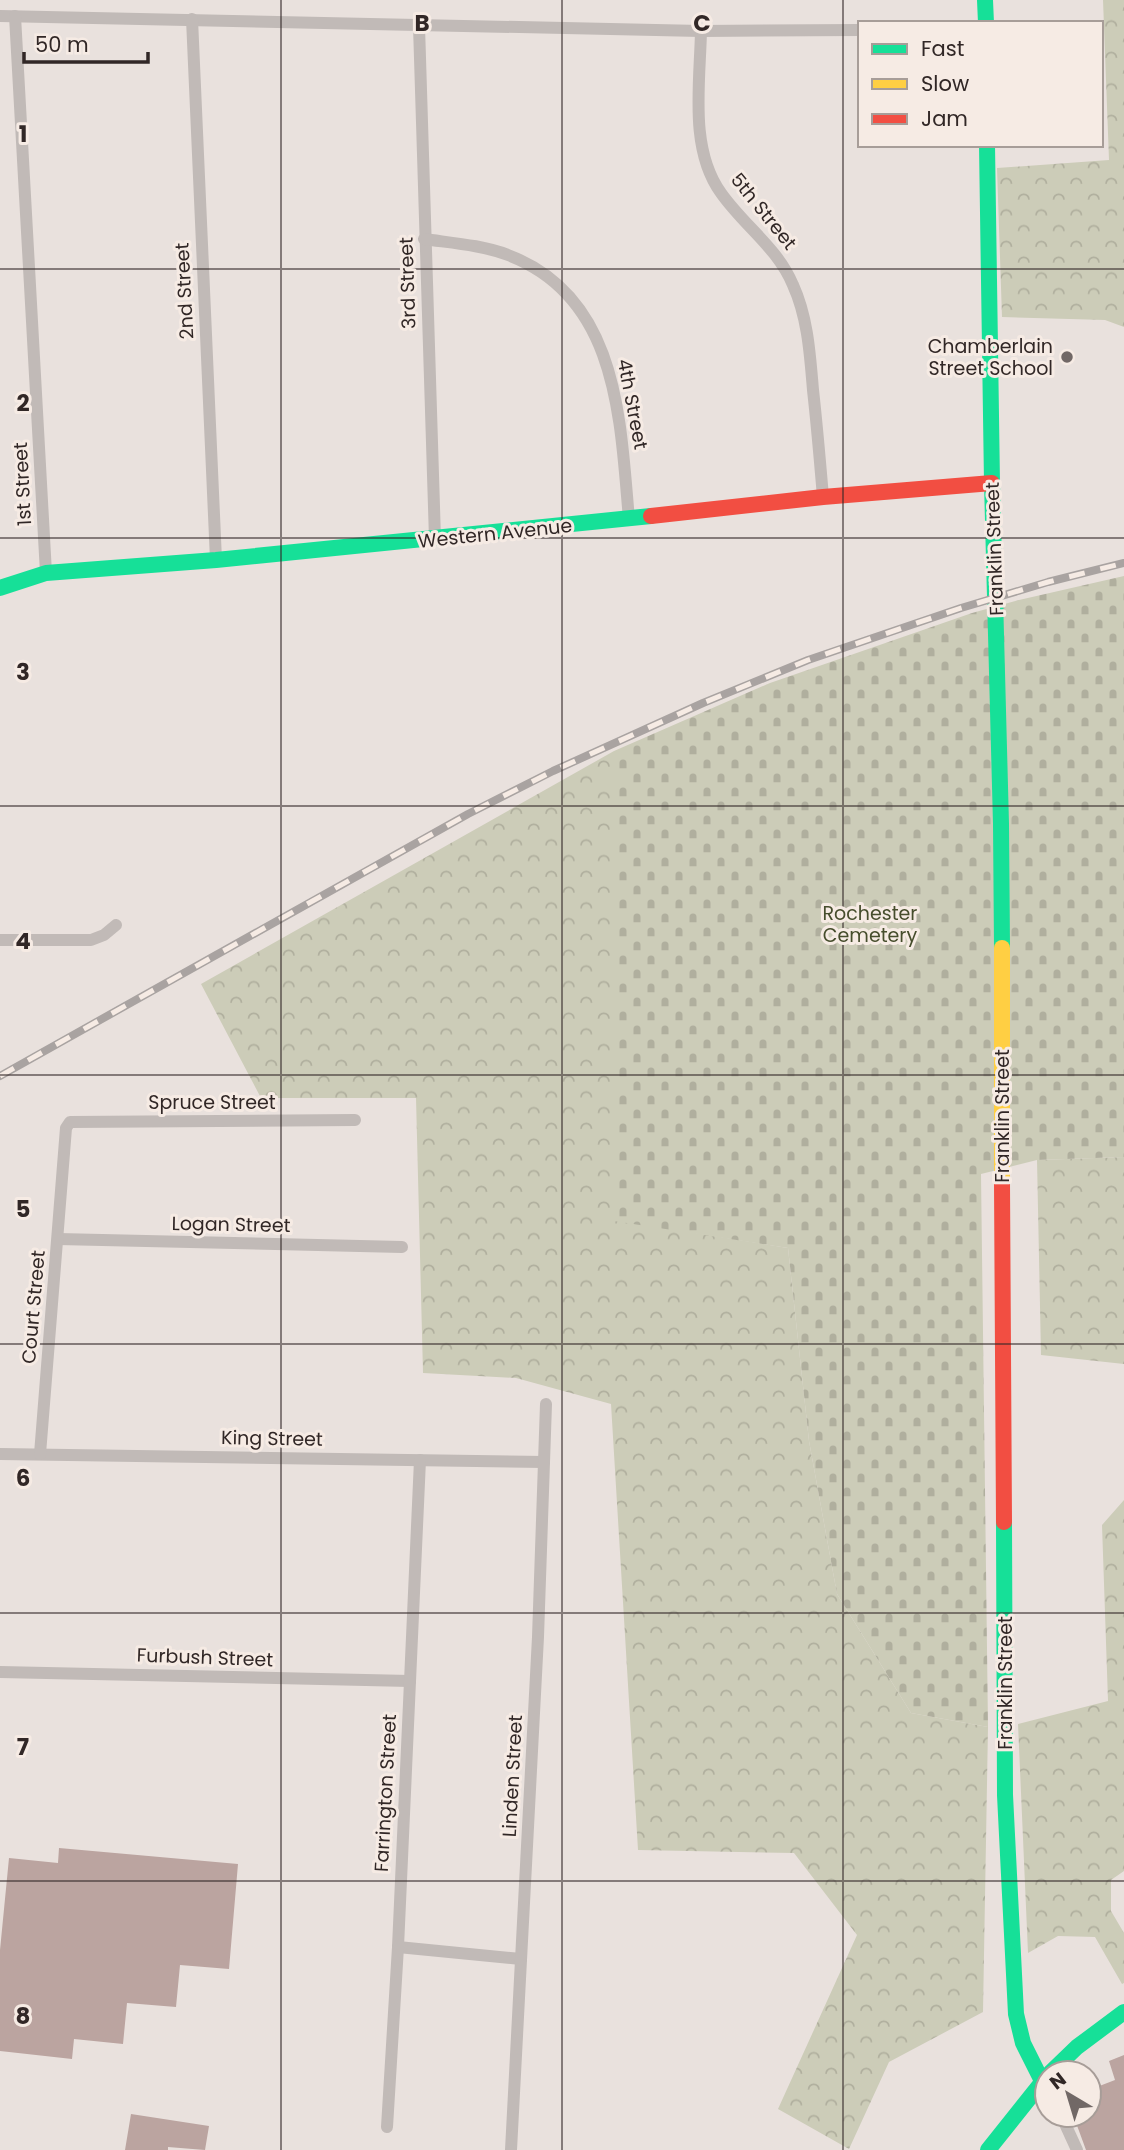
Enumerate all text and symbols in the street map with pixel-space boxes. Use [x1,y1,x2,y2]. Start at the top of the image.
text: B [414,7,430,39]
text: C [693,7,711,39]
scale bar [24,21,149,65]
legend [858,21,1103,147]
text: 50 m [35,30,89,59]
text: Fast [921,34,964,63]
text: Slow [921,69,969,98]
text: Jam [921,104,968,133]
text: 1 [19,118,27,150]
street label: 5th Street [724,167,803,256]
street label: 3rd Street [392,237,423,329]
street label: 2nd Street [168,242,201,340]
place label: Chamberlain Street School [928,333,1053,382]
marker: Chamberlain Street School [1059,349,1075,365]
street label: 4th Street [611,356,655,452]
text: 2 [16,387,30,419]
street label: 1st Street [7,441,38,526]
street label: Franklin Street [979,482,1010,616]
street label: Western Avenue [417,512,573,555]
text: 3 [16,656,30,688]
park label: Rochester Cemetery [823,900,917,949]
text: 4 [15,925,31,957]
street label: Franklin Street [989,1049,1016,1183]
street label: Spruce Street [148,1089,276,1116]
text: 5 [16,1193,30,1225]
street label: Logan Street [171,1210,291,1239]
street label: Court Street [15,1249,52,1365]
street label: King Street [221,1424,323,1453]
text: 6 [16,1462,30,1494]
street label: Franklin Street [992,1616,1019,1750]
street label: Furbush Street [136,1642,274,1673]
street label: Farrington Street [368,1713,403,1873]
street label: Linden Street [496,1714,529,1838]
text: 7 [17,1731,29,1763]
text: 8 [16,2000,30,2032]
north arrow [1033,2059,1103,2129]
text: N [1044,2066,1072,2096]

